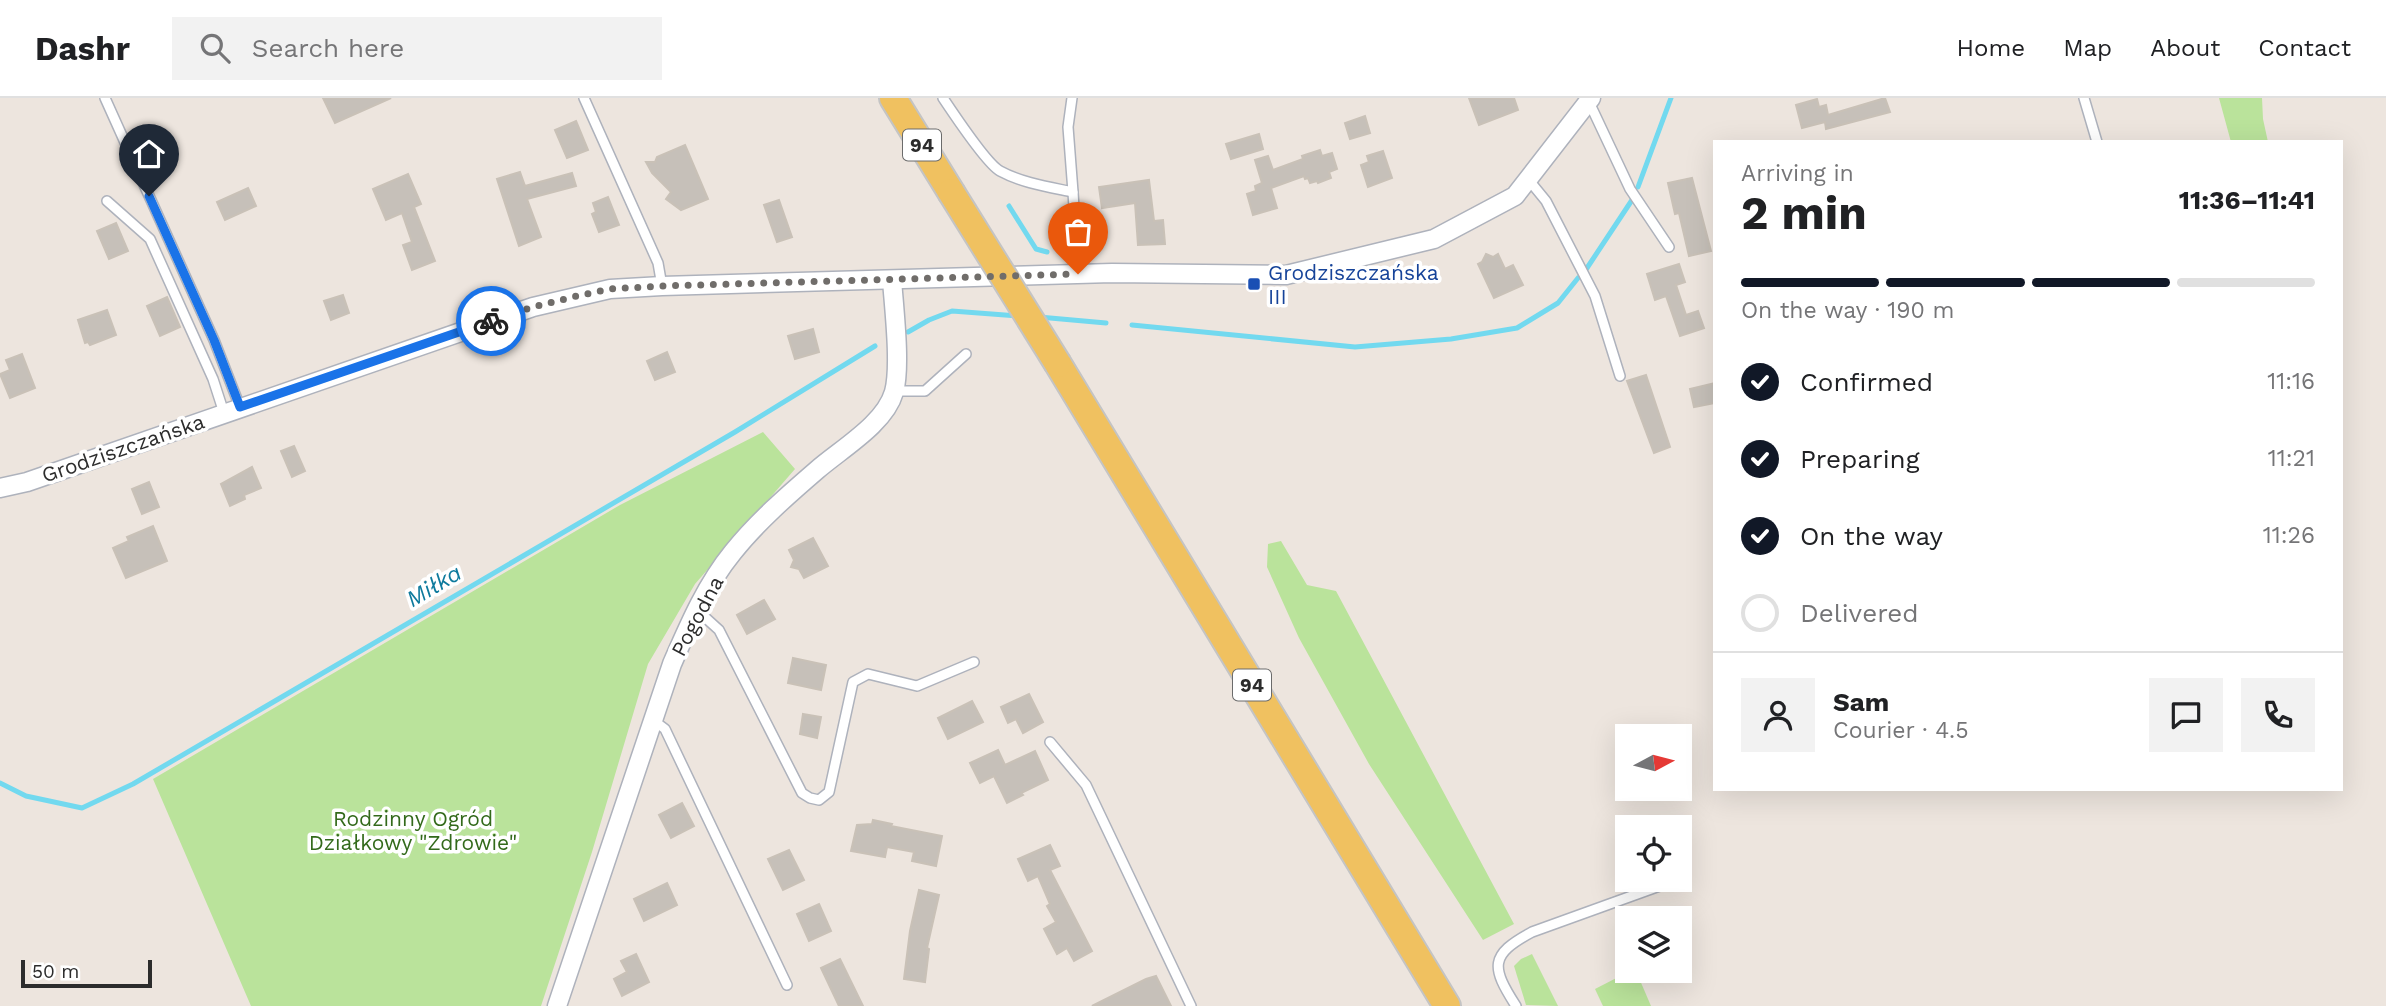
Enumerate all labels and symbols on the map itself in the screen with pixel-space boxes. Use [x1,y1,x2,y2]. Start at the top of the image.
pin [119,124,179,196]
road number: 94 [903,130,941,160]
pin [1048,202,1108,274]
place label: Grodziszczańska III [1268,260,1439,309]
marker: Grodziszczańska III [1246,276,1262,292]
courier [456,286,526,356]
street label: Grodziszczańska [38,408,208,488]
water label: Miłka [402,559,466,613]
street label: Pogodna [666,572,729,660]
road number: 94 [1233,670,1271,700]
north arrow [1615,724,1692,802]
park label: Rodzinny Ogród Działkowy "Zdrowie" [309,806,517,855]
scale bar [21,957,152,989]

